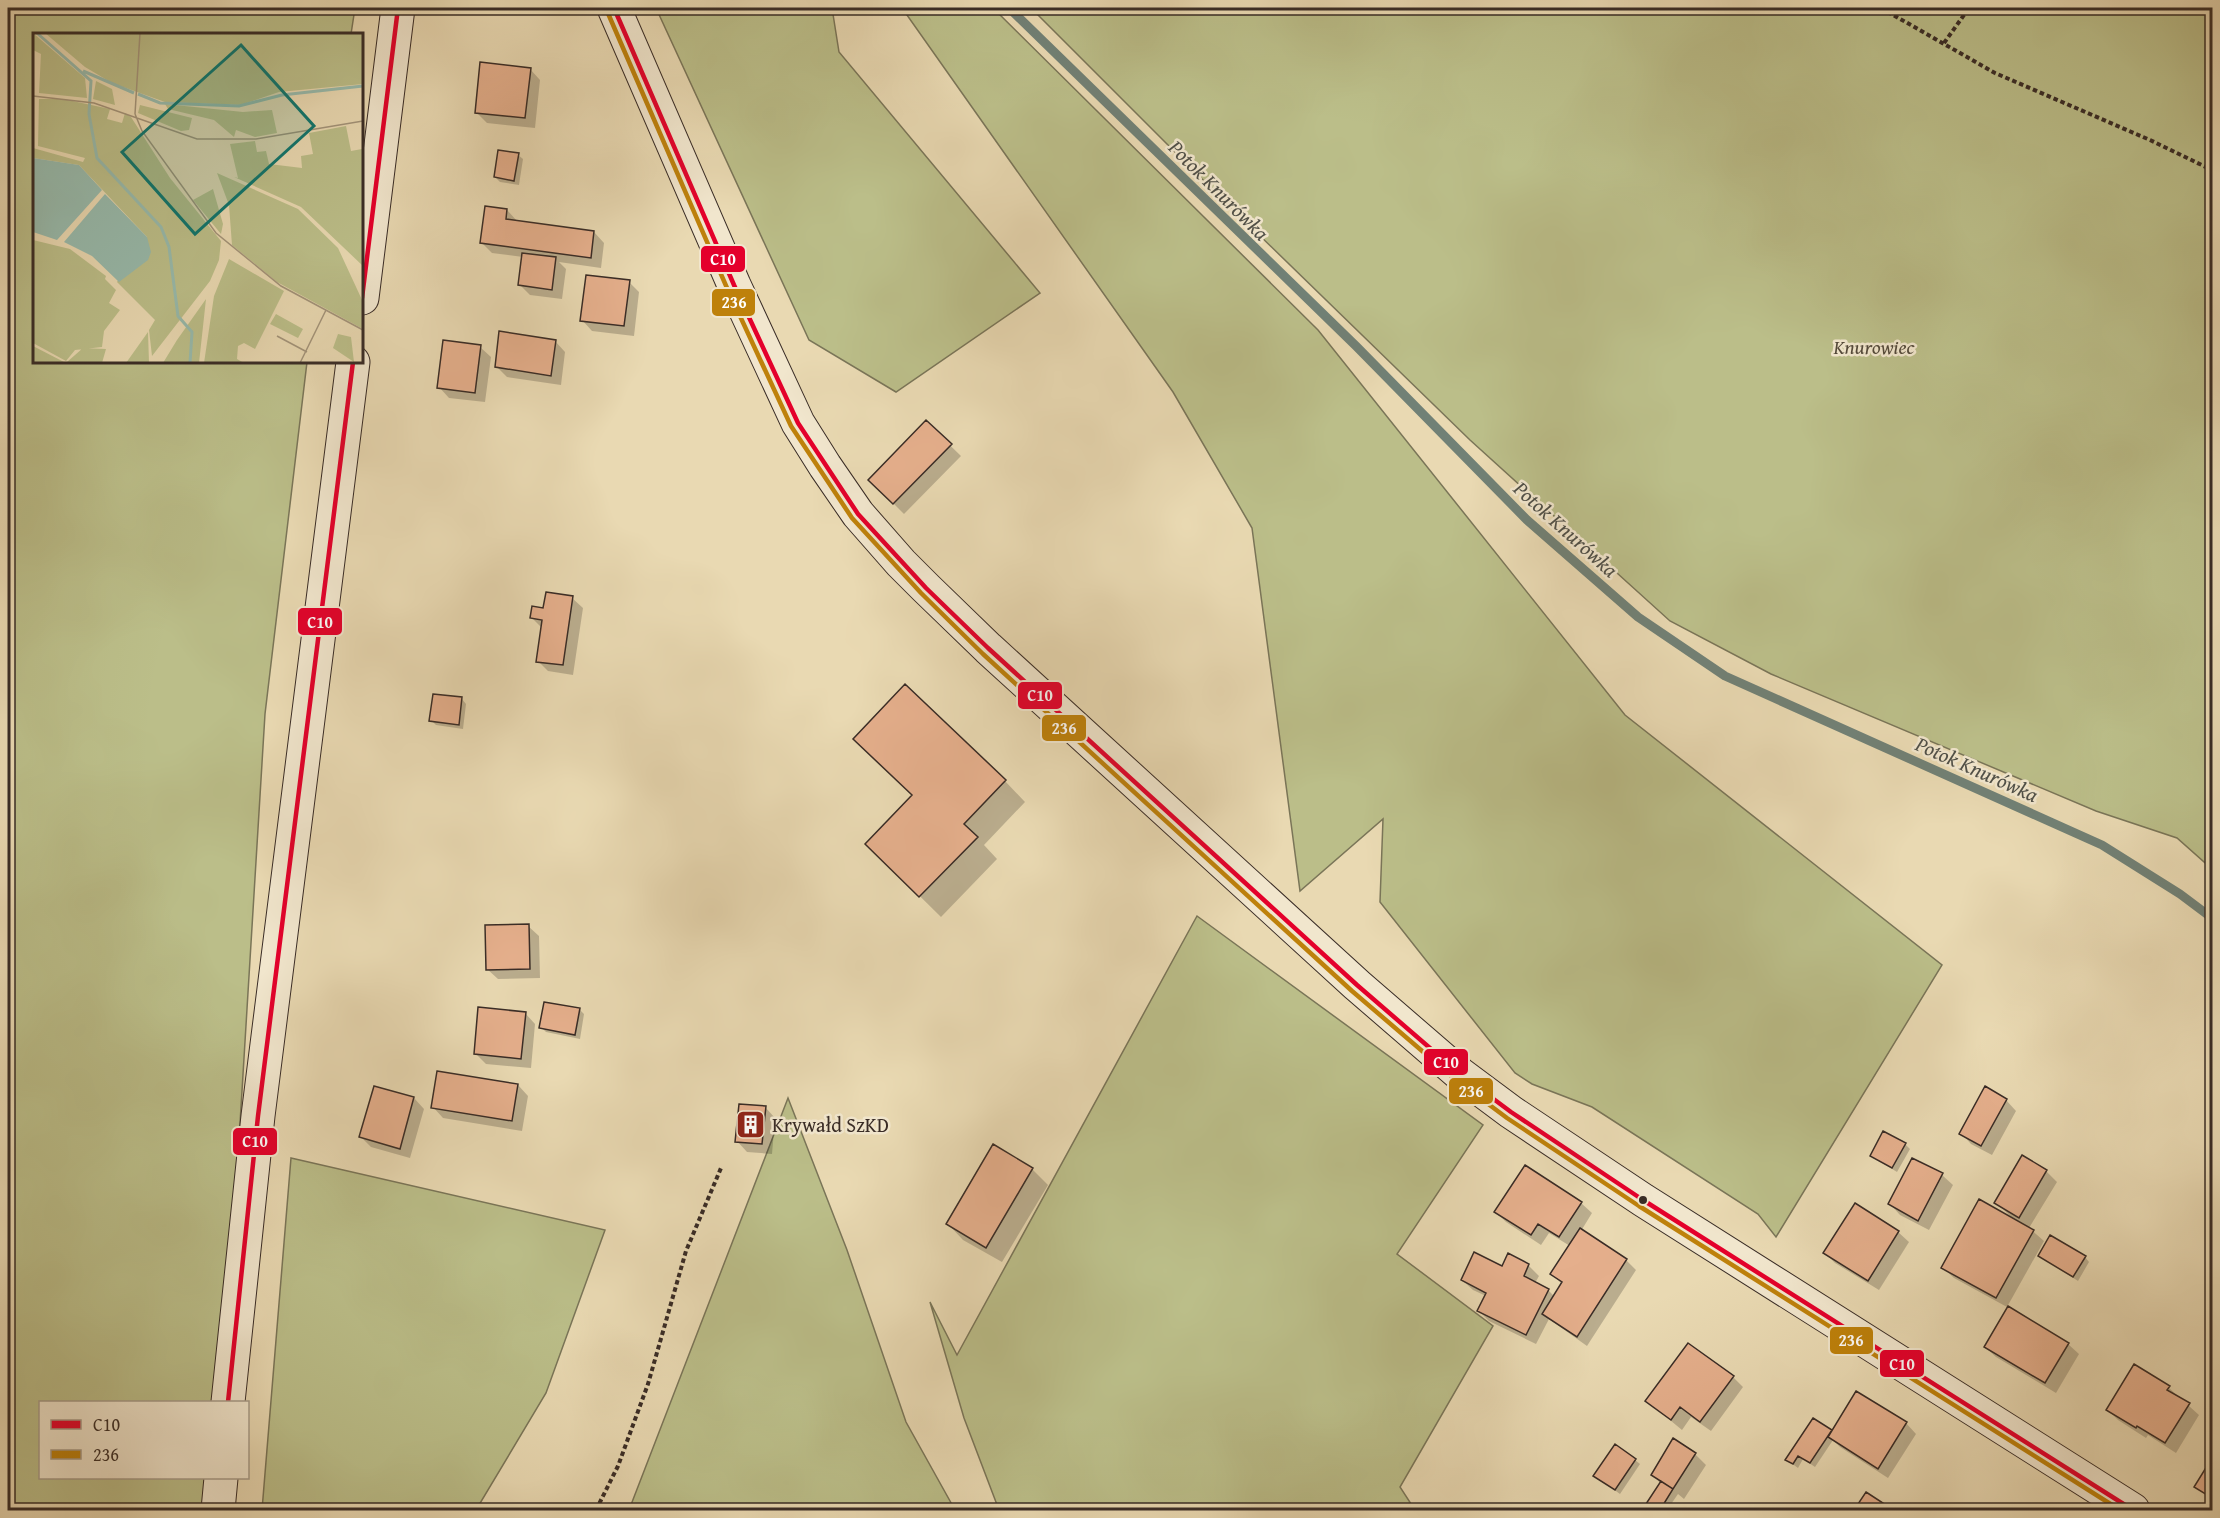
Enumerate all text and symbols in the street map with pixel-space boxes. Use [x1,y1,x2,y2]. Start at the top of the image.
inset map [33,33,363,363]
water label: Potok Knurówka [1161,132,1277,248]
line badge: C10 [700,245,746,273]
text: C10 [710,247,736,271]
line badge: 236 [711,288,756,317]
text: 236 [722,290,746,314]
park label: Knurowiec [1832,332,1916,361]
water label: Potok Knurówka [1506,473,1625,585]
line badge: C10 [297,607,343,636]
text: C10 [307,610,333,634]
line badge: C10 [1017,681,1063,710]
text: C10 [1027,683,1053,707]
line badge: 236 [1041,714,1087,742]
text: 236 [1052,716,1076,740]
water label: Potok Knurówka [1910,728,2044,810]
line badge: C10 [1423,1048,1469,1076]
text: C10 [1433,1050,1459,1074]
line badge: 236 [1448,1077,1494,1105]
text: 236 [1459,1079,1483,1103]
building icon: Krywałd SzKD [735,1108,767,1140]
place label: Krywałd SzKD [772,1110,889,1139]
line badge: C10 [232,1127,278,1156]
text: C10 [242,1129,268,1153]
unlabelled marker [1637,1194,1649,1206]
line badge: 236 [1829,1326,1874,1355]
text: 236 [1839,1328,1863,1352]
line badge: C10 [1879,1349,1925,1378]
text: C10 [1889,1352,1915,1376]
legend [39,1401,249,1479]
text: C10 [93,1411,120,1438]
text: 236 [93,1441,119,1468]

